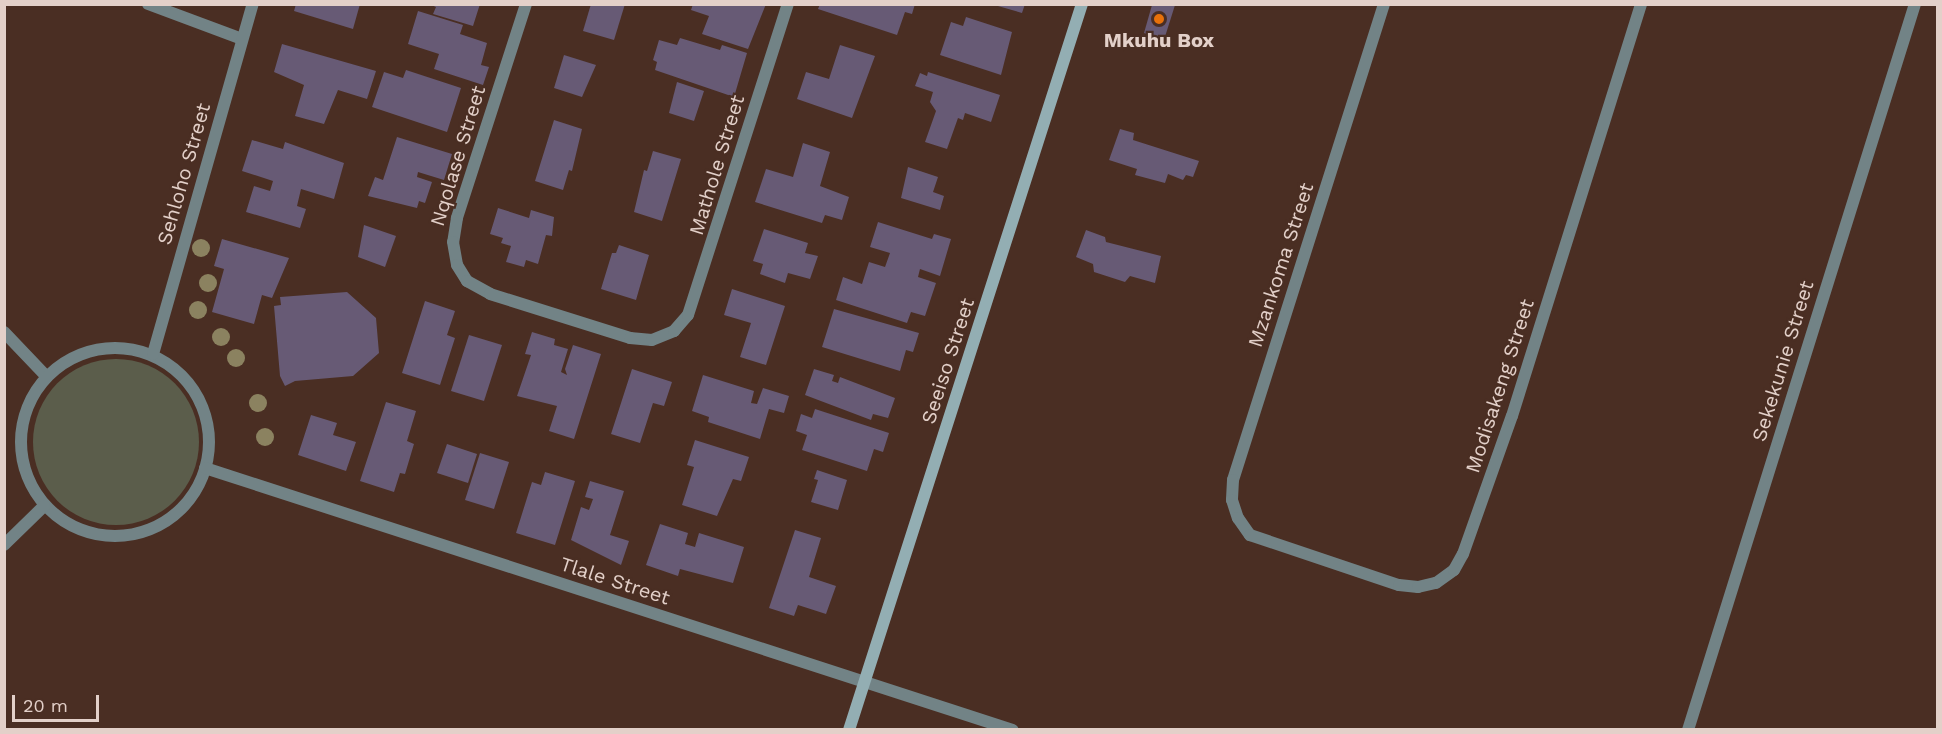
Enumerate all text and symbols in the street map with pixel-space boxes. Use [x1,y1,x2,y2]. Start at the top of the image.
marker: Mkuhu Box [1152,12,1166,26]
place label: Mkuhu Box [1104,28,1214,52]
street label: Nqolase Street [425,83,491,229]
street label: Mathole Street [684,92,750,238]
street label: Sehloho Street [152,100,216,248]
street label: Mzankoma Street [1243,180,1319,350]
street label: Sekekunie Street [1747,278,1819,444]
street label: Seeiso Street [916,295,980,427]
street label: Modisakeng Street [1461,296,1539,476]
street label: Tlale Street [557,552,673,610]
scale bar [15,683,102,721]
text: 20 m [23,695,68,716]

